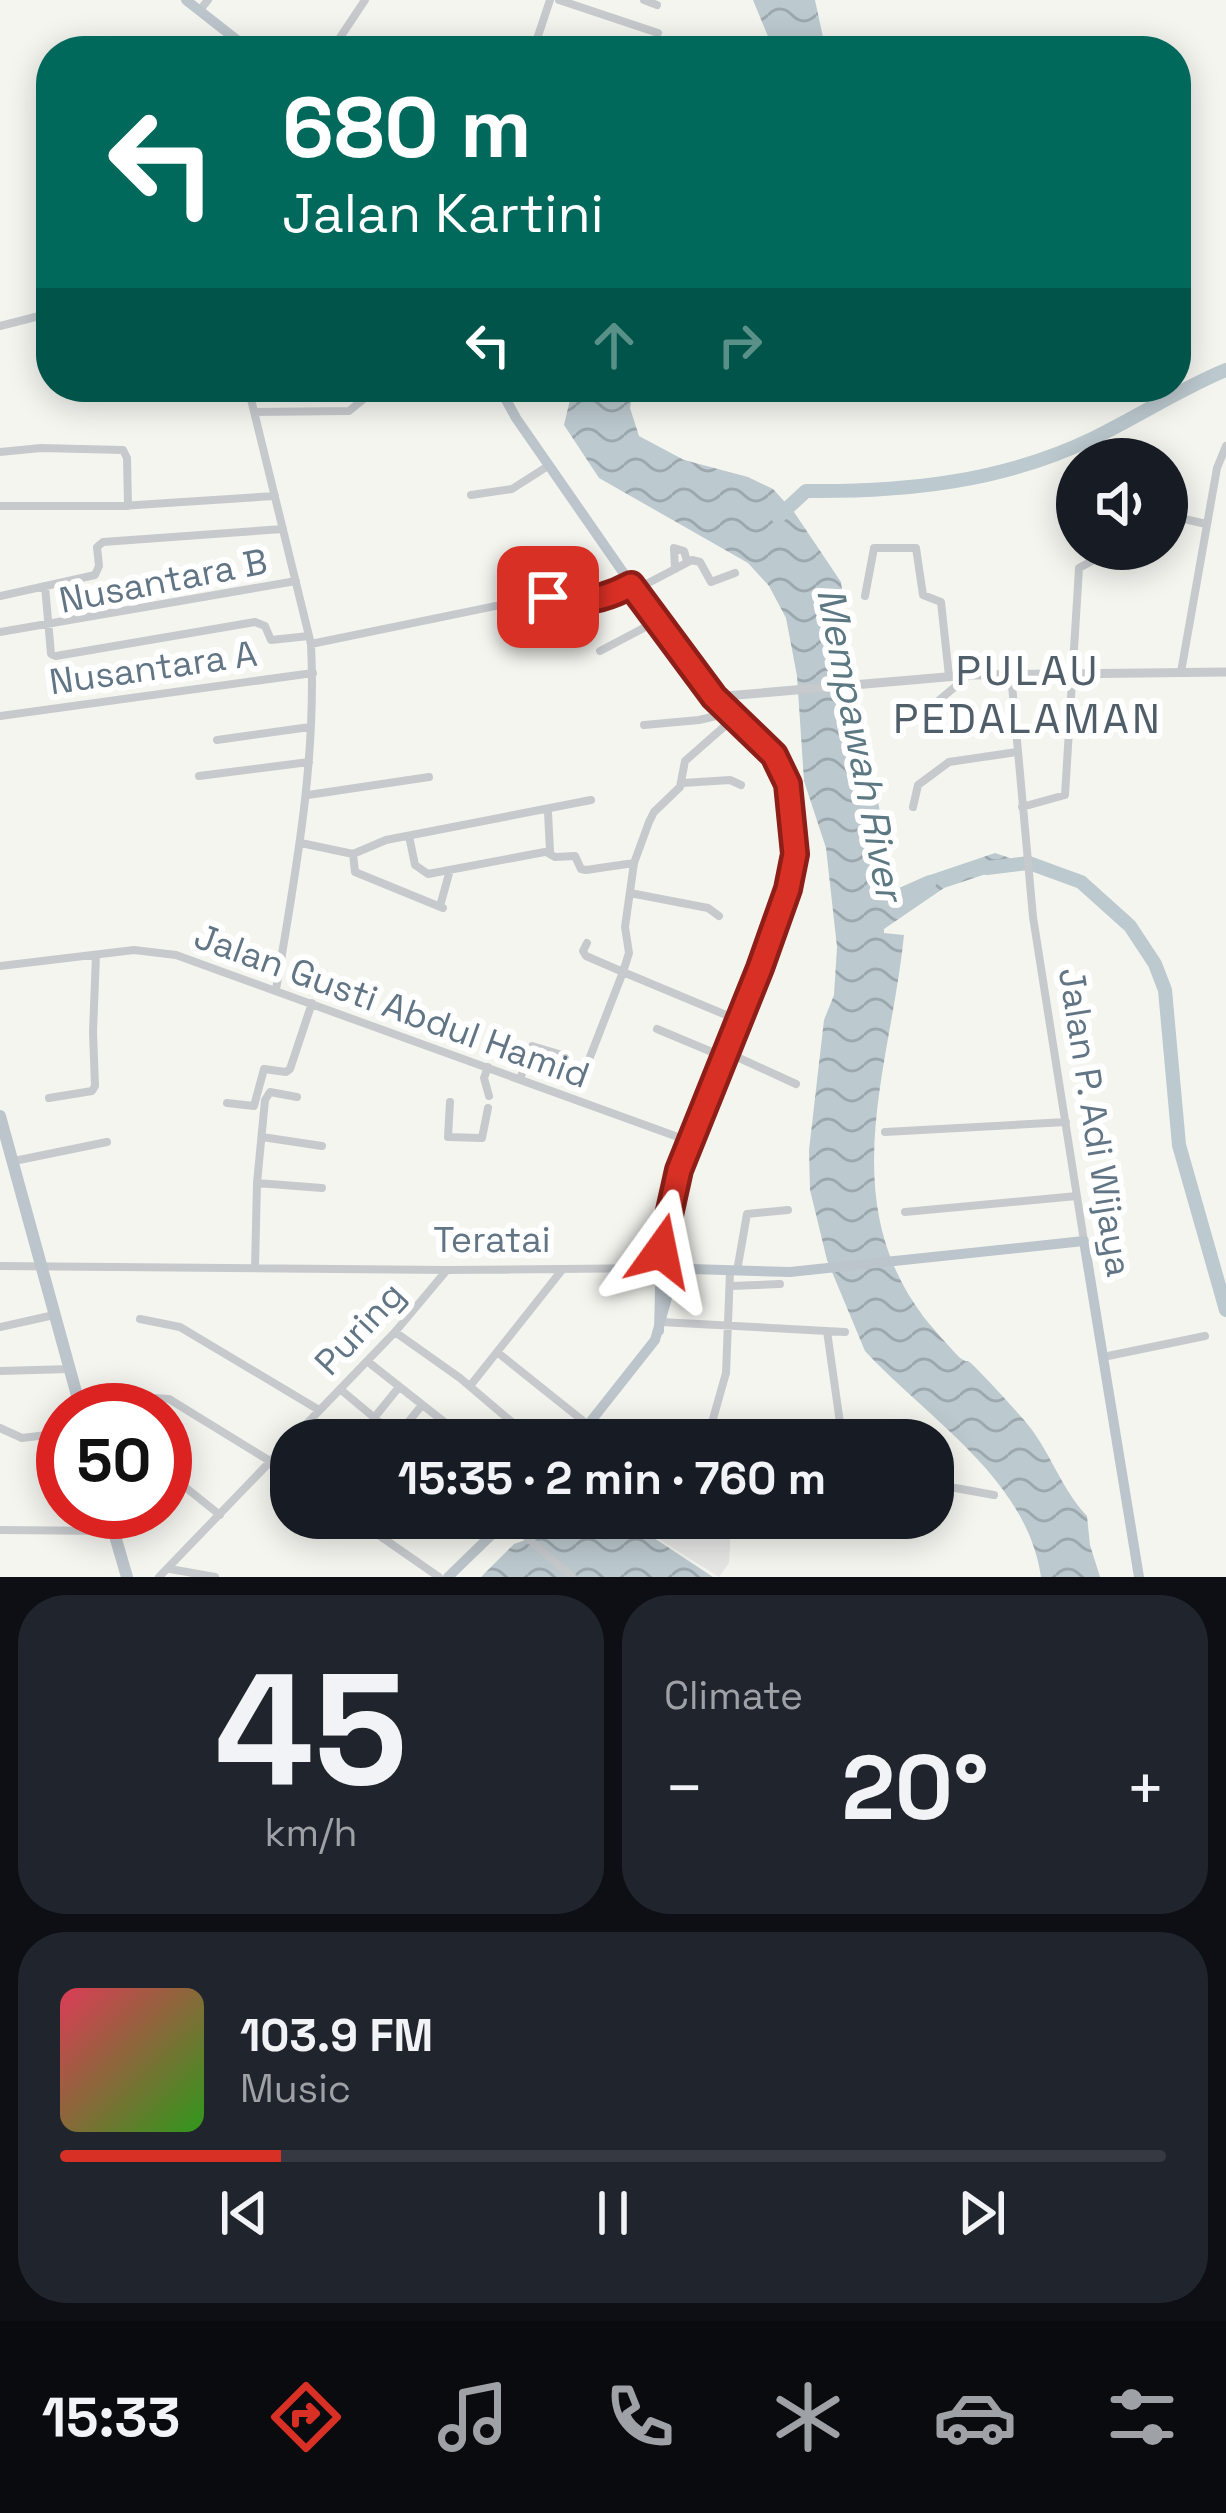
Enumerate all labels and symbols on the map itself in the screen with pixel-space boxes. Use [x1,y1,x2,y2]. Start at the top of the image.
street label: Nusantara B [55,538,271,624]
pin [497,546,599,648]
water label: Mempawah River [806,584,916,909]
street label: Nusantara A [46,631,260,705]
district label: PULAU PEDALAMAN [893,644,1163,745]
street label: Jalan Gusti Abdul Hamid [188,913,595,1099]
street label: Jalan P. Adi Wijaya [1048,964,1142,1280]
position arrow [598,1188,724,1314]
street label: Teratai [433,1217,551,1263]
street label: Puring [305,1272,414,1385]
speed limit sign: 50 [36,1383,192,1539]

